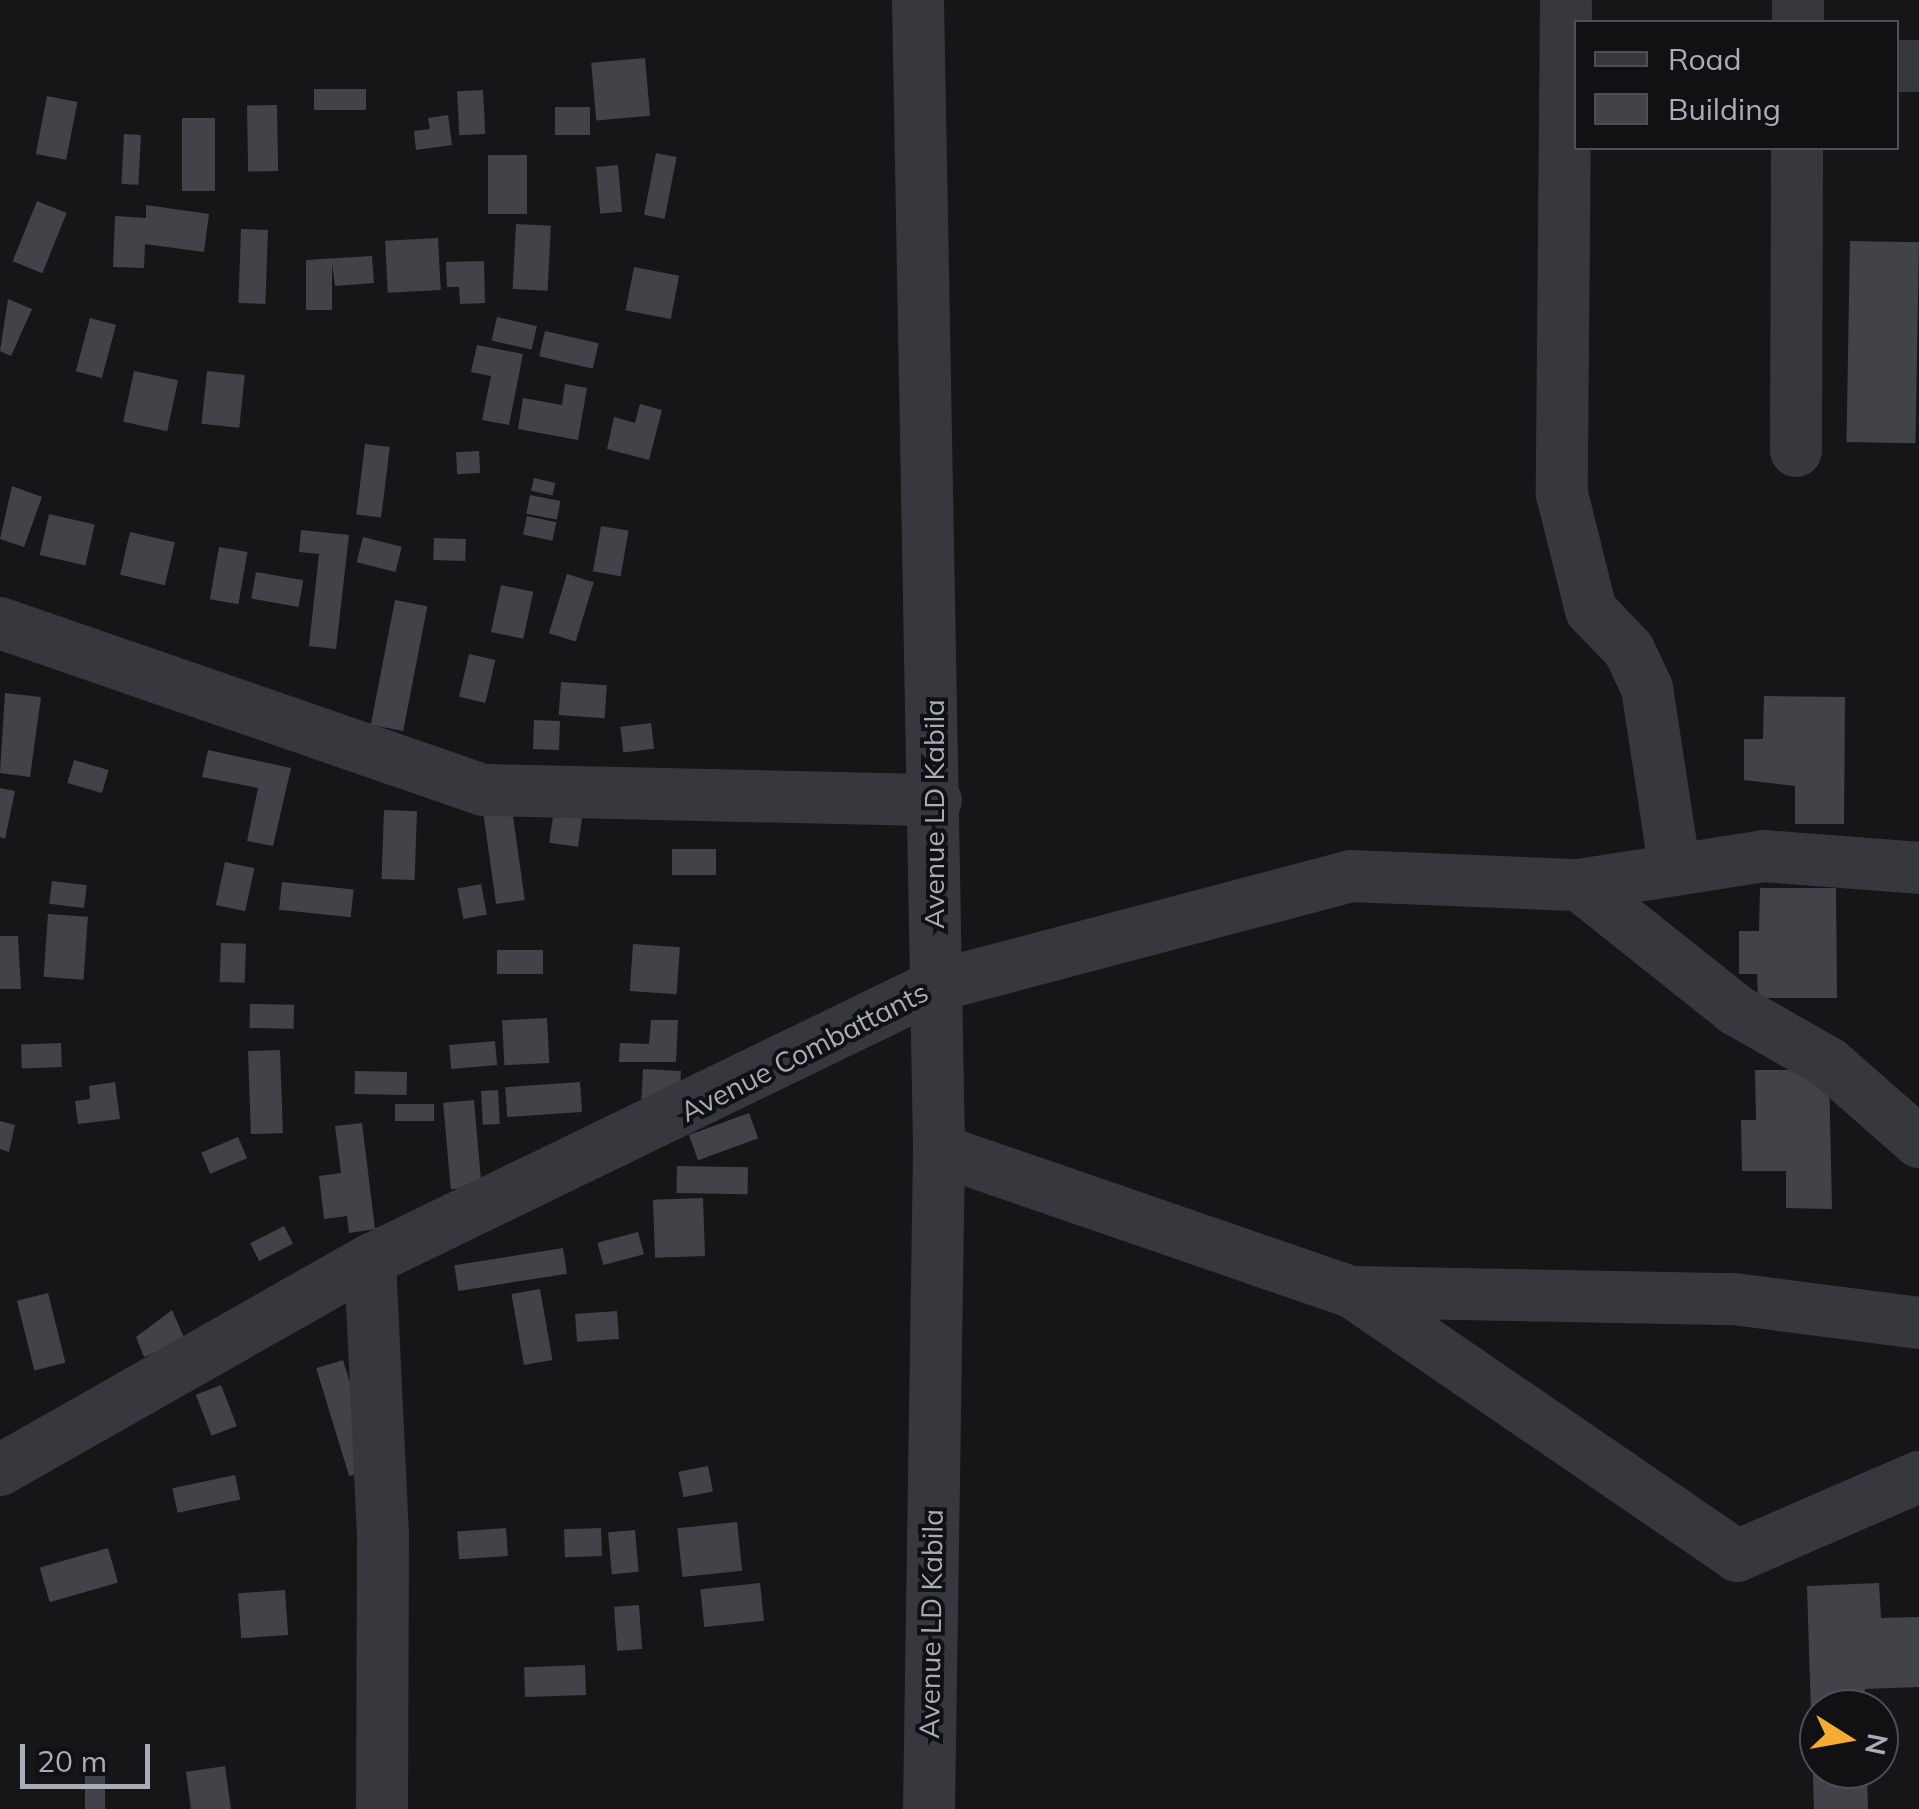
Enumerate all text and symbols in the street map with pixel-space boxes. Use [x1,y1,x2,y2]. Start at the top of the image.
legend [1574,20,1899,150]
text: Road [1668,40,1742,78]
text: Building [1668,90,1781,128]
street label: Avenue LD Kabila [917,699,951,929]
street label: Avenue Combattants [675,975,933,1129]
street label: Avenue LD Kabila [912,1509,950,1739]
north arrow [1799,1689,1899,1789]
scale bar [25,1724,155,1786]
text: N [1858,1731,1896,1758]
text: 20 m [37,1742,107,1780]

